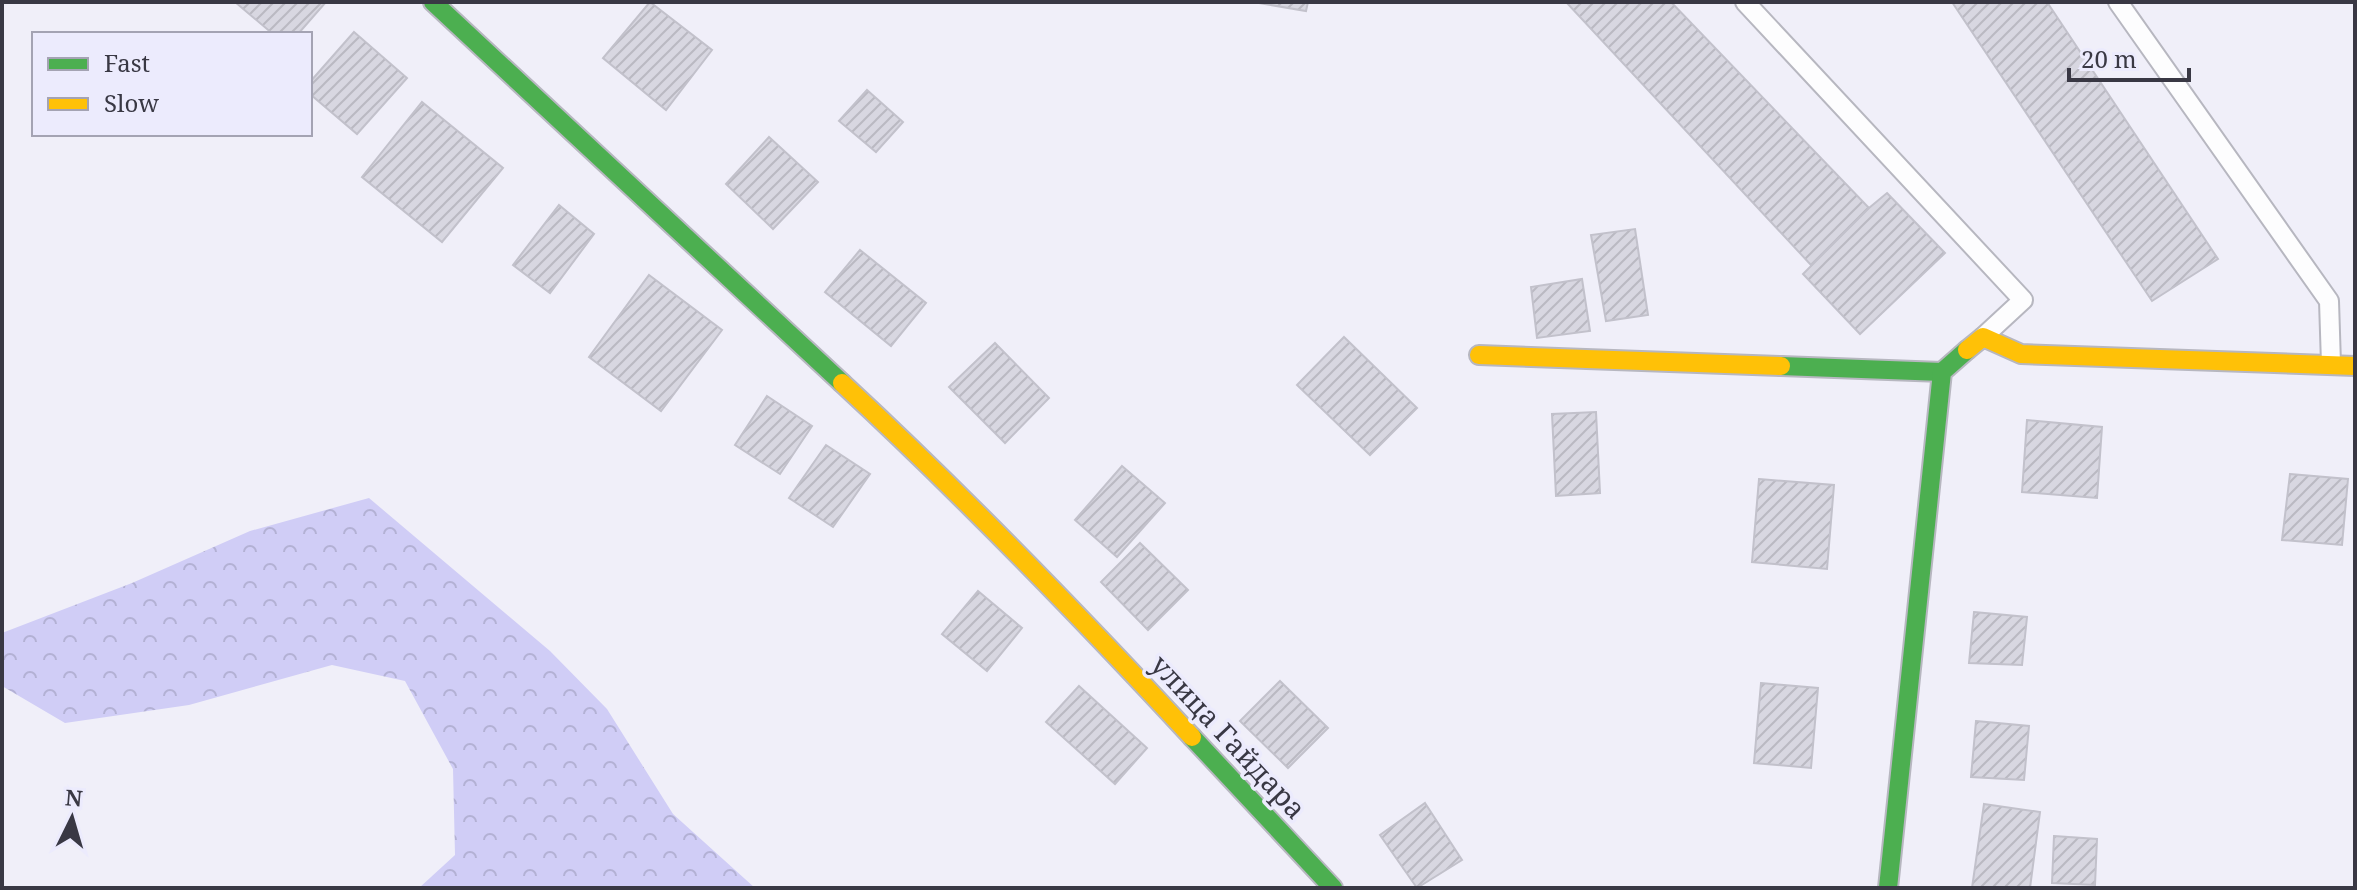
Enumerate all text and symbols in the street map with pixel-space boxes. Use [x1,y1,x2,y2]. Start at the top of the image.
legend [32,32,312,136]
scale bar [2069,32,2189,82]
text: 20 m [2081,42,2137,75]
text: Fast [104,46,150,79]
text: Slow [104,86,159,119]
street label: улица Гайдара [1143,646,1315,826]
north arrow [32,778,112,858]
text: N [64,781,84,813]

